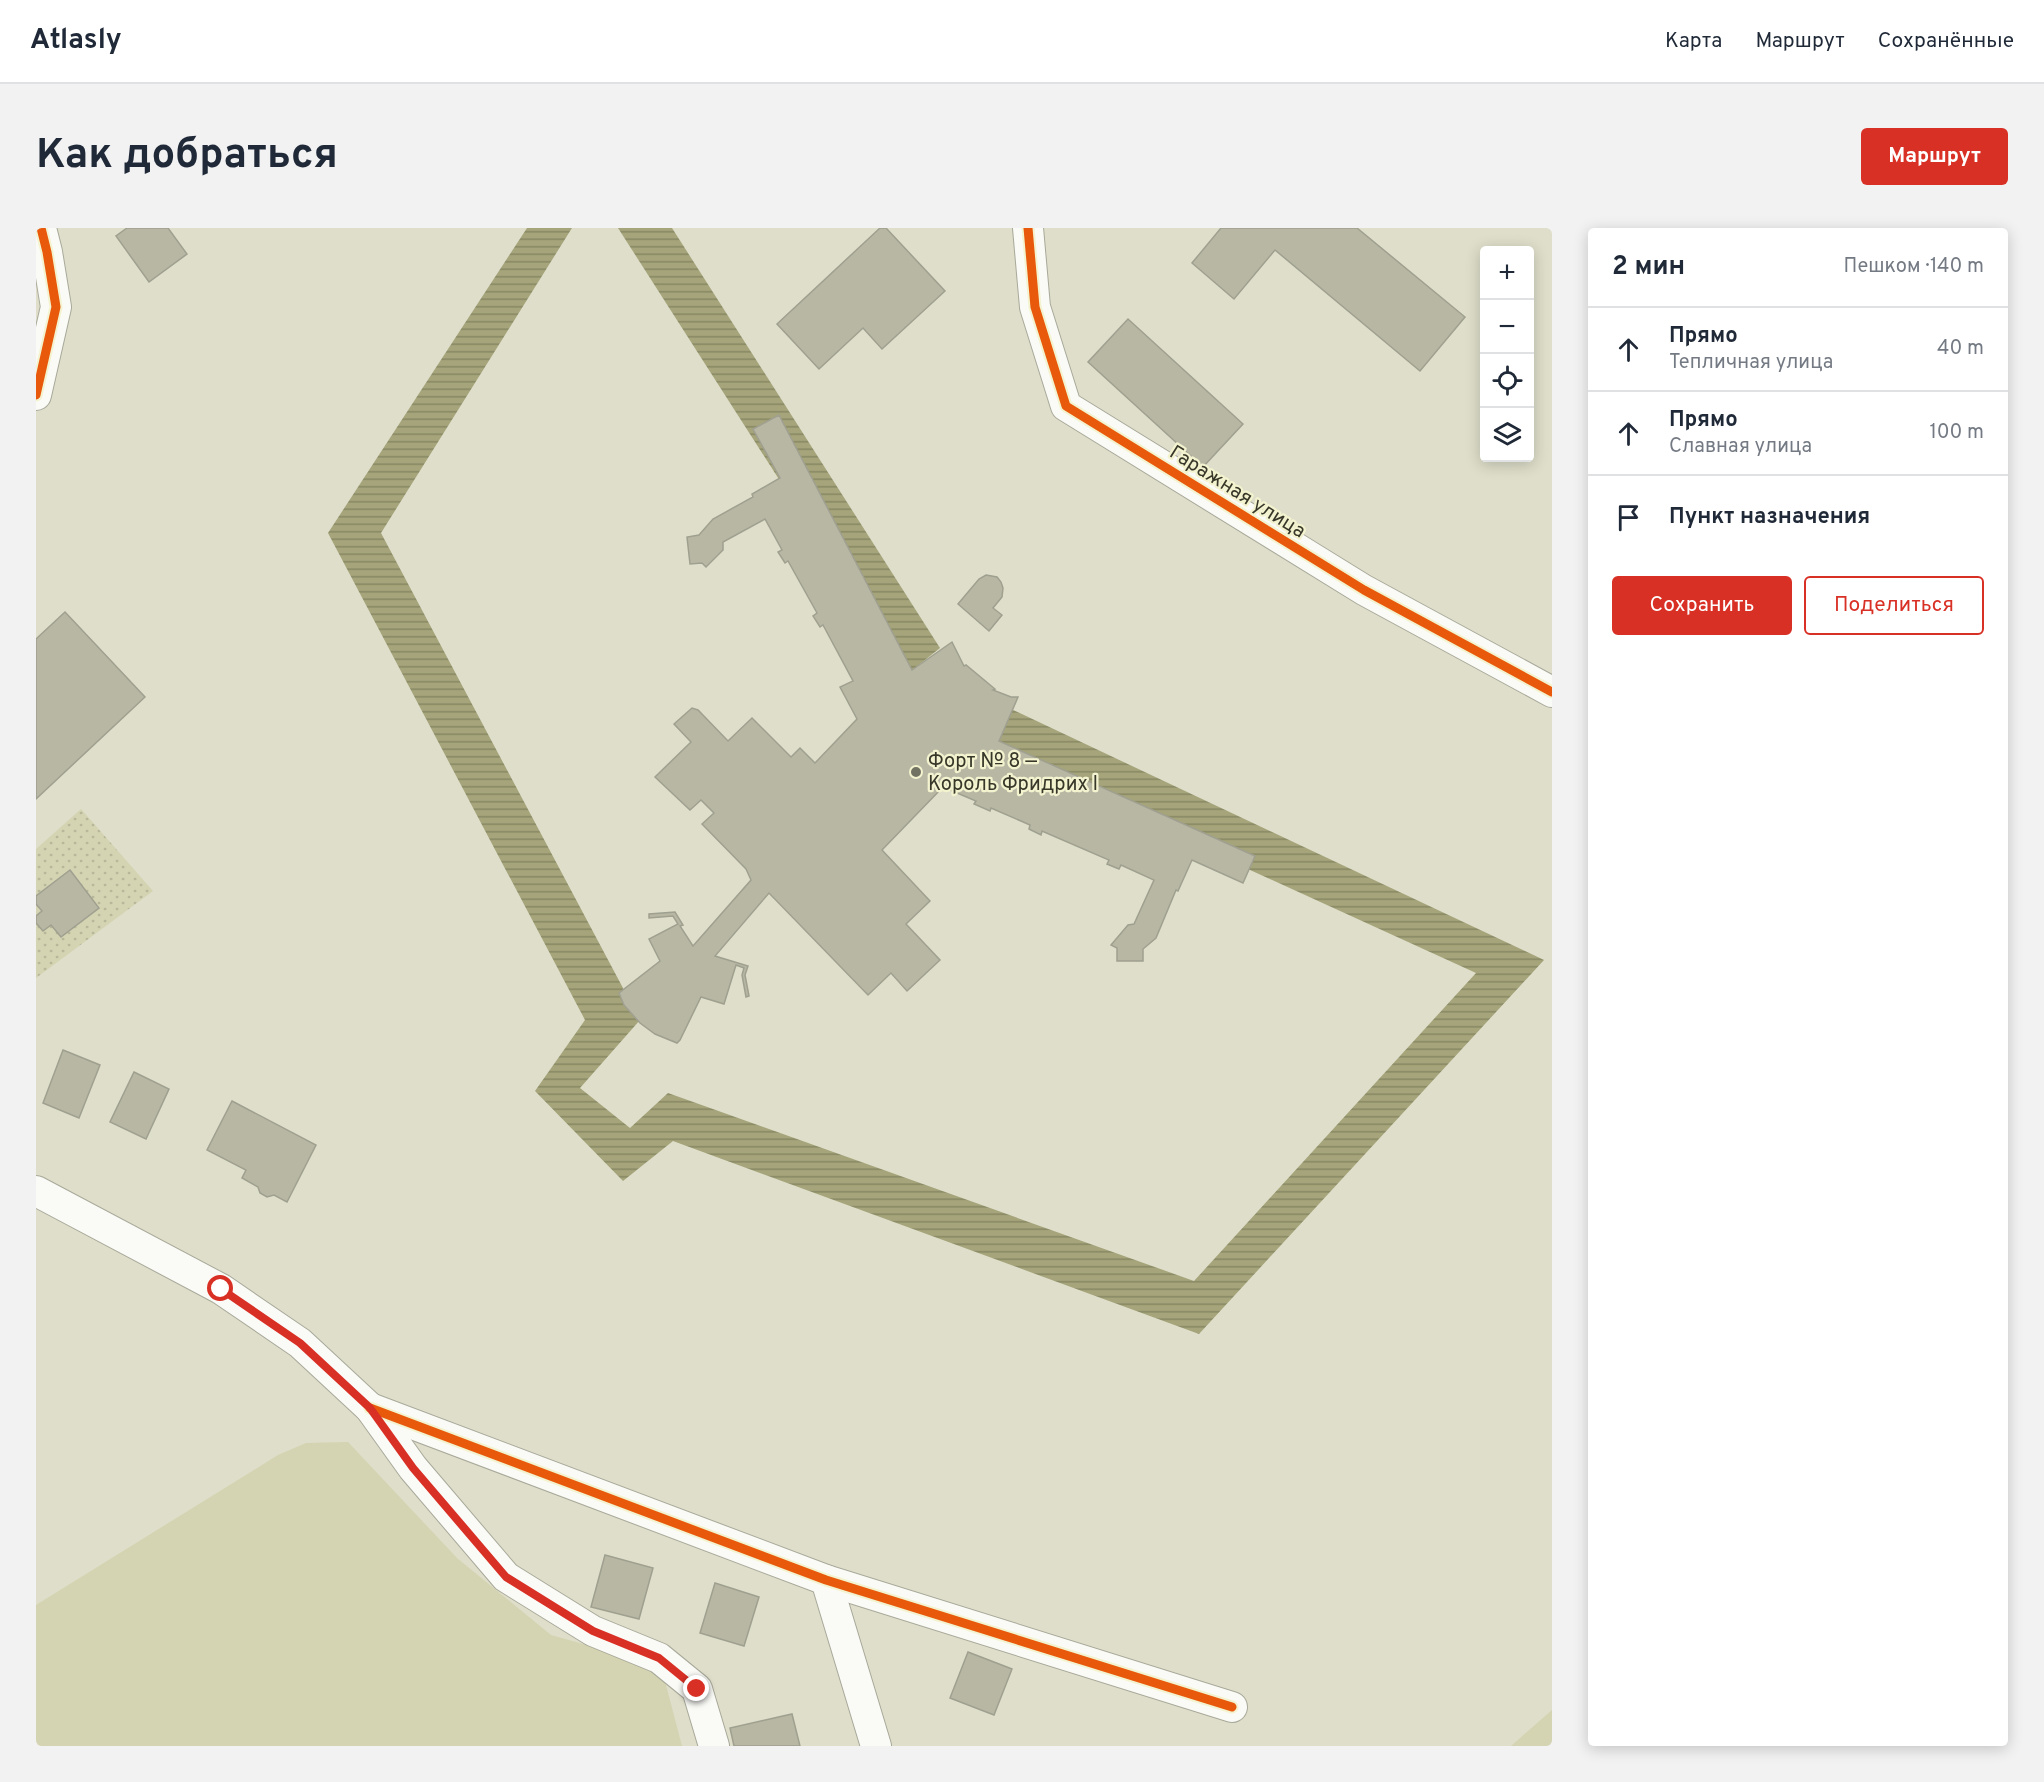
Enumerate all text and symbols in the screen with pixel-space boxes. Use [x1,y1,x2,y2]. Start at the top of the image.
text: Atlasly [30,23,122,59]
text: Карта [1665,28,1722,55]
text: Маршрут [1755,28,1845,55]
text: Сохранённые [1878,28,2014,55]
button: Маршрут [1861,128,2008,185]
text: Как добраться [36,130,338,183]
map controls [1480,246,1534,462]
button: + [1480,246,1534,300]
text: 2 мин [1612,251,1685,284]
text: Пешком · 140 m [1844,254,1984,280]
button: − [1480,300,1534,354]
text: Прямо [1669,323,1738,350]
icon: ahead [1612,333,1645,366]
text: 40 m [1937,336,1984,362]
text: Тепличная улица [1669,350,1833,376]
button: locate [1480,354,1534,408]
text: Прямо [1669,407,1738,434]
button: layers [1480,408,1534,462]
icon: ahead [1612,417,1645,450]
text: 100 m [1929,420,1984,446]
text: Славная улица [1669,434,1812,460]
street label: Гаражная улица [1164,440,1310,545]
icon: arrive [1612,501,1645,534]
text: Пункт назначения [1669,504,1870,531]
button: Сохранить [1612,576,1792,635]
button: Поделиться [1804,576,1984,635]
place label: Форт № 8 — Король Фридрих I [928,749,1098,798]
marker: Форт № 8 — Король Фридрих I [909,765,923,779]
route start [207,1275,233,1301]
route end [683,1675,709,1701]

